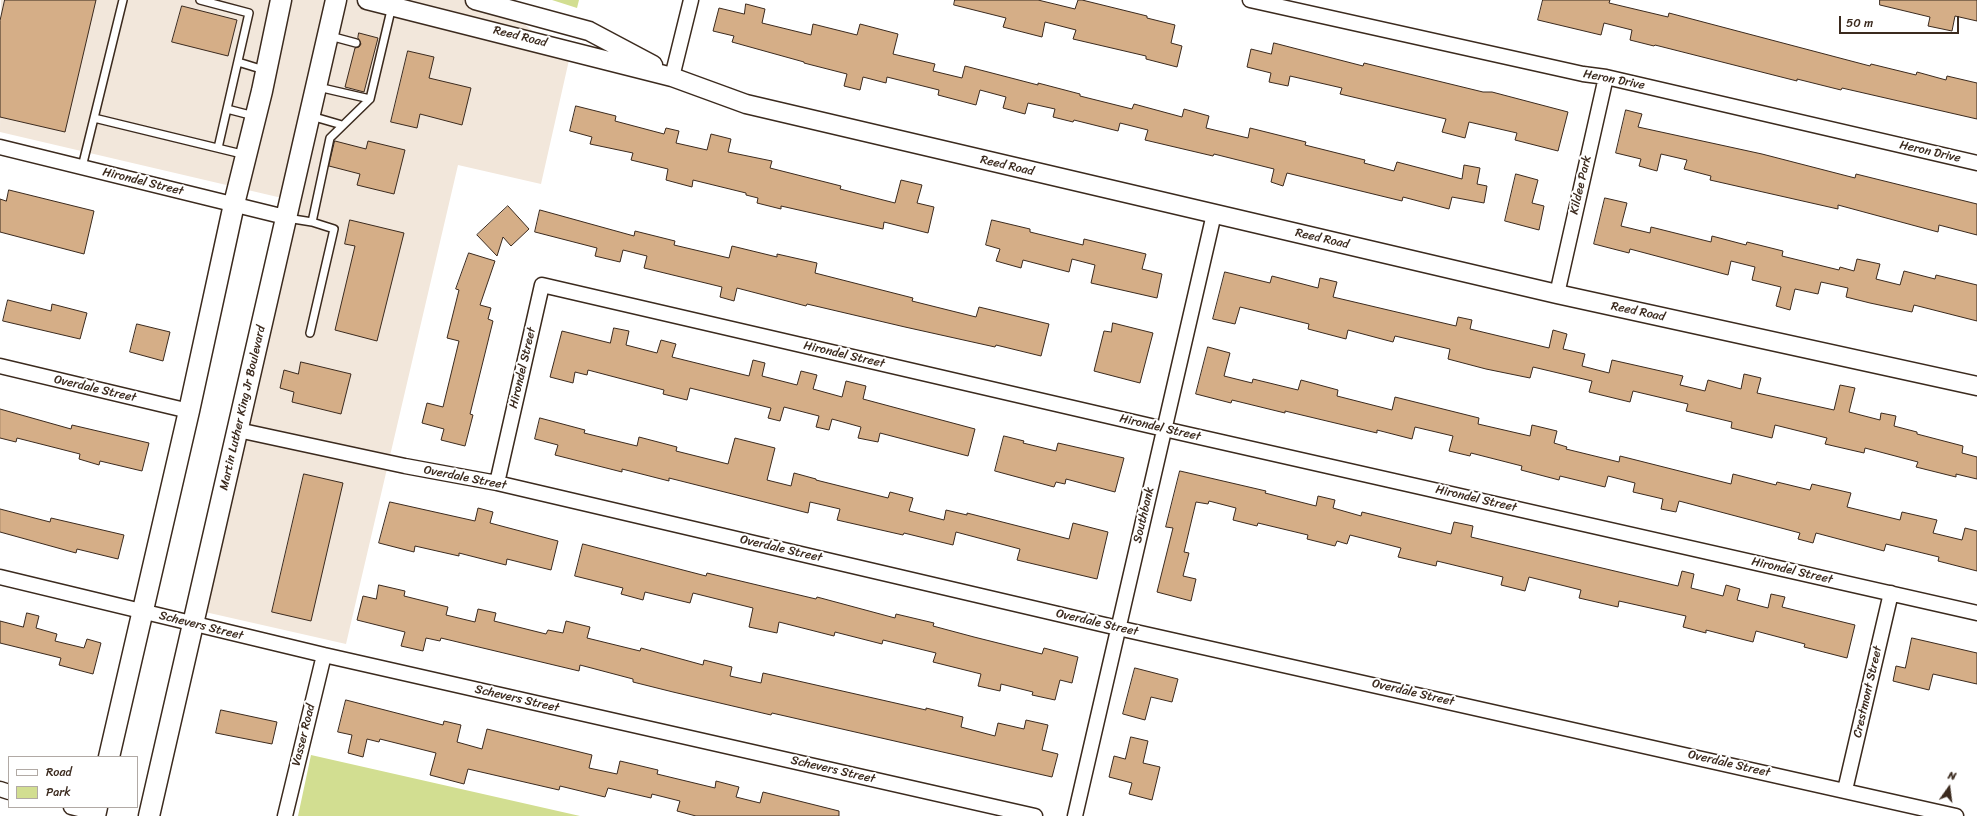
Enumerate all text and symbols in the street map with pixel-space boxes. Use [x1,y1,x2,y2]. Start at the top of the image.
scale bar [1841,8,1961,34]
text: 50 m [1846,12,1873,34]
street label: Reed Road [492,23,548,51]
street label: Heron Drive [1582,67,1646,93]
street label: Heron Drive [1898,138,1962,166]
street label: Reed Road [979,153,1035,179]
street label: Kildee Park [1567,154,1595,216]
street label: Hirondel Street [101,165,185,199]
street label: Reed Road [1294,226,1350,252]
street label: Reed Road [1610,299,1666,325]
street label: Martin Luther King Jr Boulevard [217,324,269,492]
street label: Hirondel Street [507,326,539,410]
street label: Hirondel Street [802,339,886,371]
street label: Overdale Street [52,373,138,405]
street label: Hirondel Street [1118,412,1202,444]
street label: Overdale Street [422,463,508,493]
street label: Hirondel Street [1434,483,1518,515]
street label: Southbank [1131,486,1157,544]
street label: Overdale Street [738,533,824,565]
street label: Hirondel Street [1750,555,1834,587]
street label: Overdale Street [1054,607,1140,639]
street label: Schevers Street [157,609,245,643]
street label: Crestmont Street [1850,645,1886,739]
street label: Overdale Street [1370,677,1456,709]
street label: Schevers Street [473,682,561,716]
street label: Vasser Road [289,703,319,767]
street label: Overdale Street [1686,748,1772,780]
street label: Schevers Street [789,753,877,787]
legend [8,756,138,808]
text: Road [46,761,72,783]
text: N [1946,766,1958,786]
north arrow [1929,768,1969,808]
text: Park [46,781,71,803]

